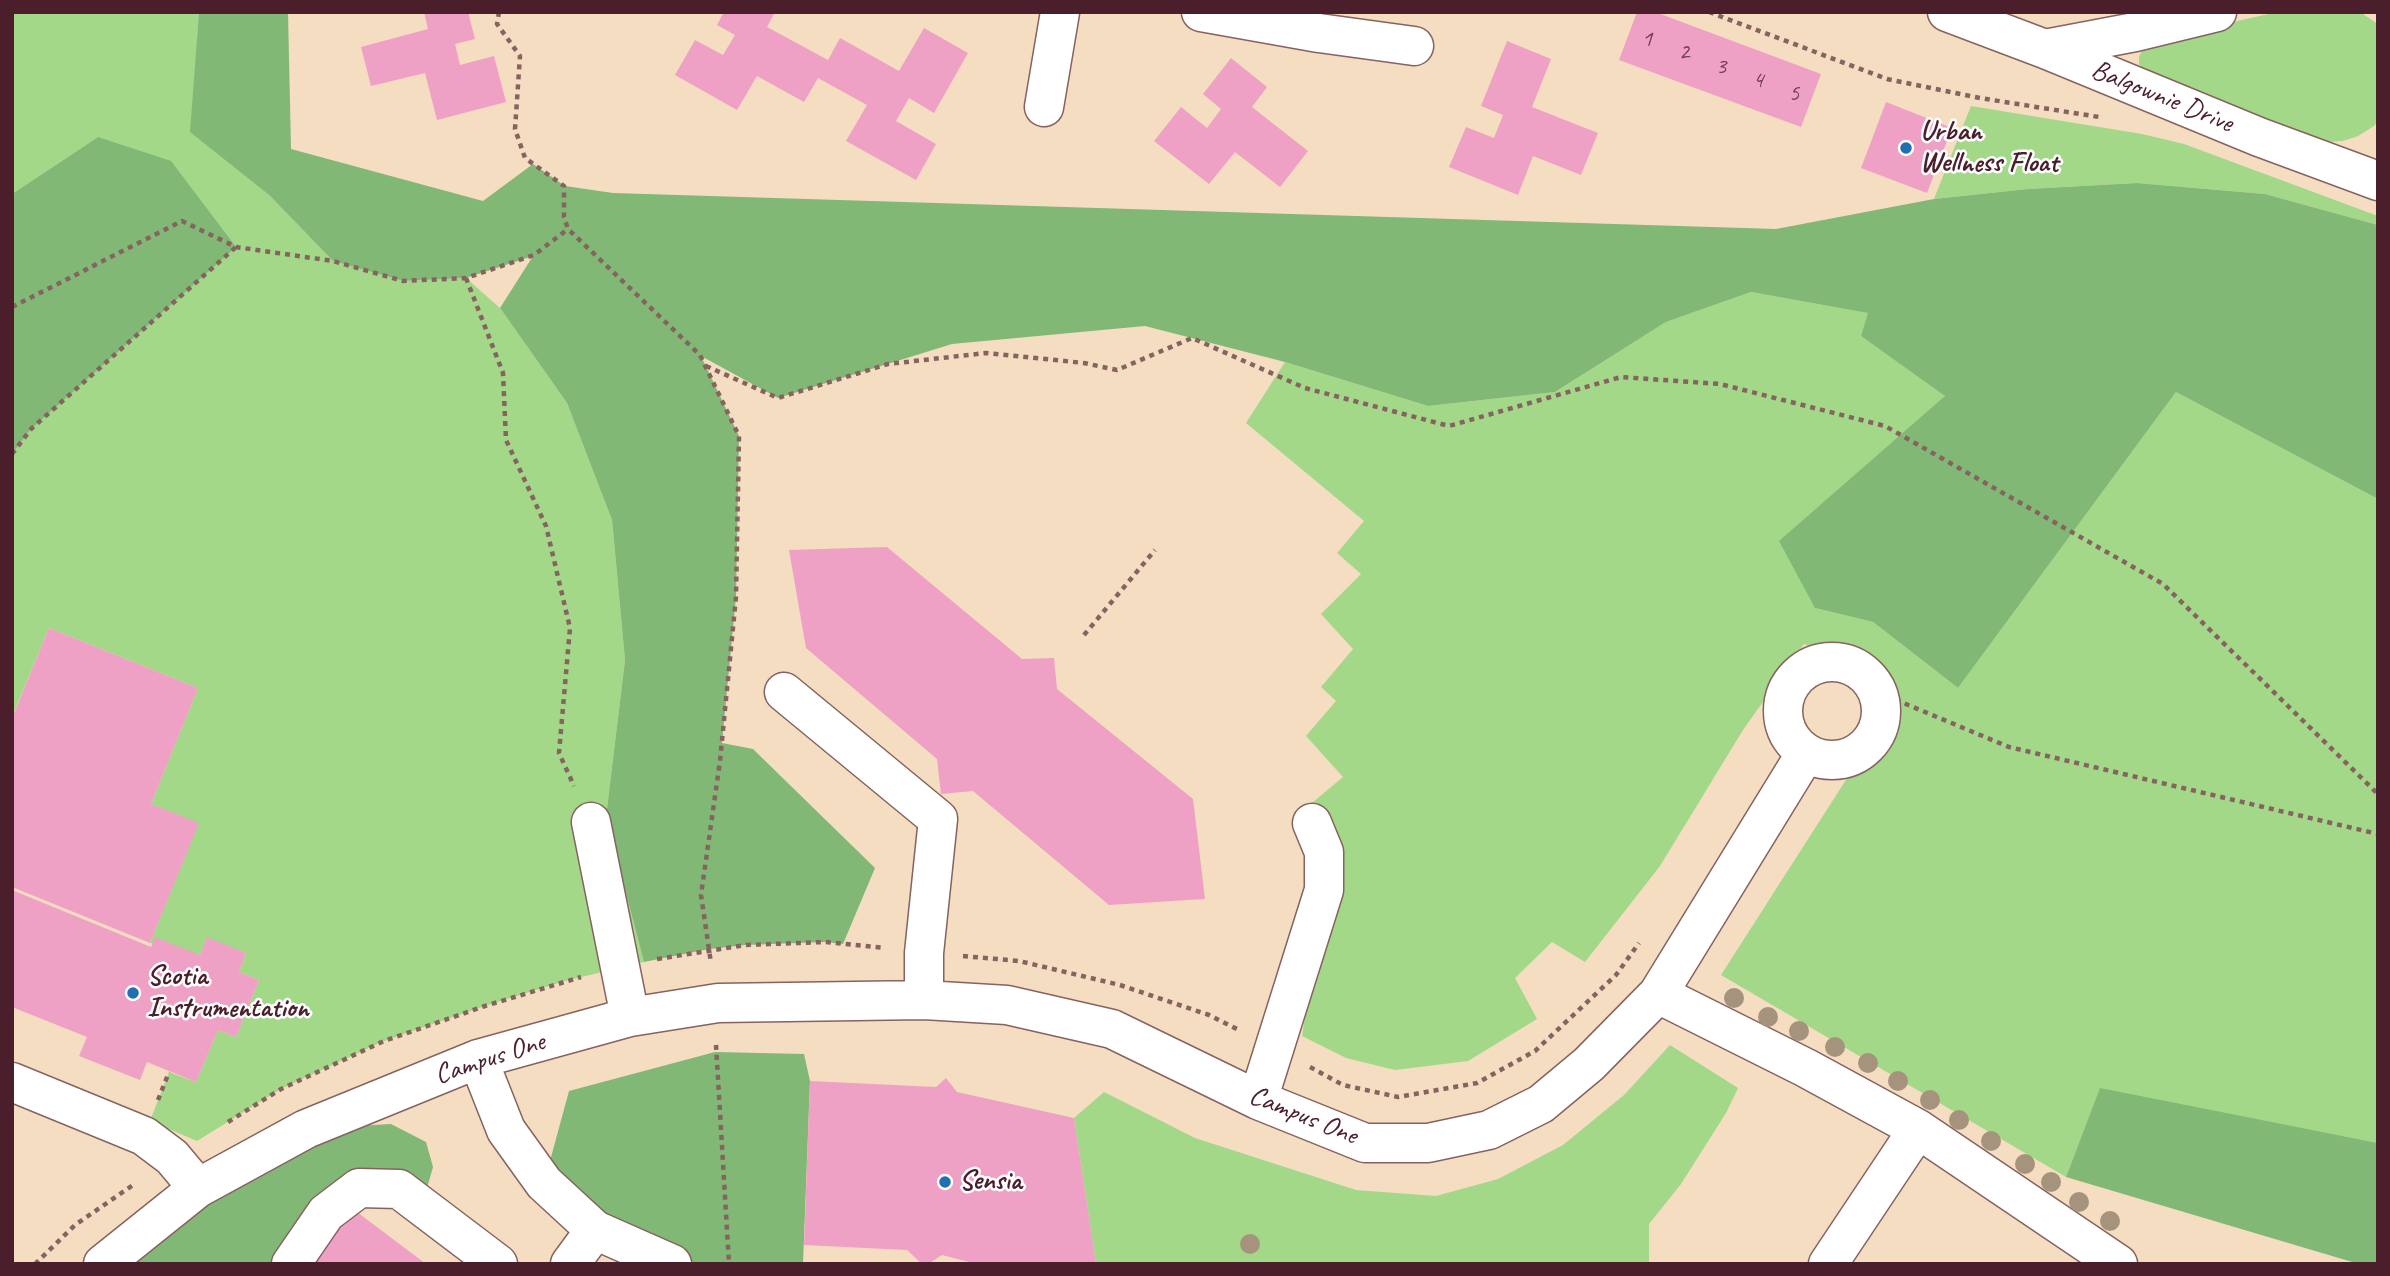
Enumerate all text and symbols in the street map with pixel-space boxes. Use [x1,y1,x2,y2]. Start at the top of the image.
house number: 1 [1642,26,1652,54]
house number: 2 [1679,39,1689,67]
house number: 3 [1716,53,1726,81]
street label: Balgownie Drive [2086,53,2238,141]
house number: 4 [1753,67,1763,95]
house number: 5 [1789,80,1799,108]
place label: Urban Wellness Float [1920,115,2058,181]
marker: Urban Wellness Float [1898,140,1914,156]
place label: Scotia Instrumentation [147,960,309,1026]
marker: Scotia Instrumentation [125,985,141,1001]
street label: Campus One [431,1025,549,1093]
street label: Campus One [1244,1079,1362,1153]
place label: Sensia [959,1165,1022,1199]
marker: Sensia [937,1174,953,1190]

